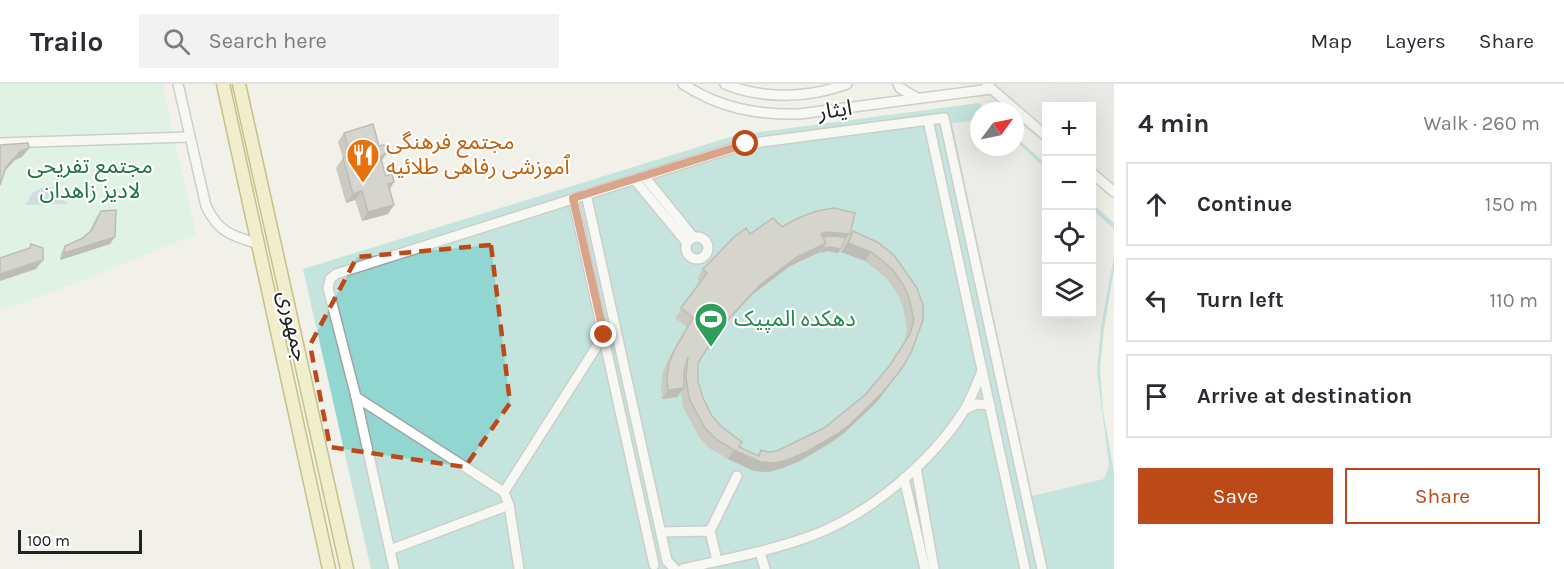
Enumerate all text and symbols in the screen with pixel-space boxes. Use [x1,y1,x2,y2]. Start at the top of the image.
search box [139,14,559,68]
text: Trailo [30,25,103,58]
icon: search [160,25,193,58]
text: Search here [208,28,327,54]
text: Map [1310,29,1352,53]
text: Layers [1385,29,1446,53]
text: Share [1479,29,1534,53]
street label: ایثار [815,95,854,125]
north arrow [970,102,1024,156]
map controls [1042,102,1096,318]
button: + [1042,102,1096,156]
text: 4 min [1138,108,1209,139]
text: Walk · 260 m [1423,112,1540,135]
place label: مجتمع فرهنگی ٱموزشی رفاهی طلائیه [386,129,571,180]
route start [732,130,758,156]
restaurant icon: مجتمع فرهنگی ٱموزشی رفاهی طلائیه [345,137,381,184]
park label: مجتمع تفریحی لادیز زاهدان [27,153,153,204]
button: − [1042,156,1096,210]
icon: ahead [1140,188,1173,221]
text: Continue [1197,191,1292,217]
text: 150 m [1485,193,1538,216]
button: locate [1042,210,1096,264]
button: layers [1042,264,1096,318]
icon: left [1140,284,1173,317]
text: Turn left [1197,287,1284,313]
street label: جمهوری [272,288,314,364]
text: 110 m [1489,289,1538,312]
sports icon: دهکده المپیک [693,301,729,348]
place label: دهکده المپیک [734,306,856,333]
route end [590,321,616,347]
icon: arrive [1140,380,1173,413]
text: Arrive at destination [1197,383,1412,409]
button: Save [1138,468,1333,524]
button: Share [1345,468,1540,524]
scale bar [18,527,142,554]
text: 100 m [27,531,70,550]

